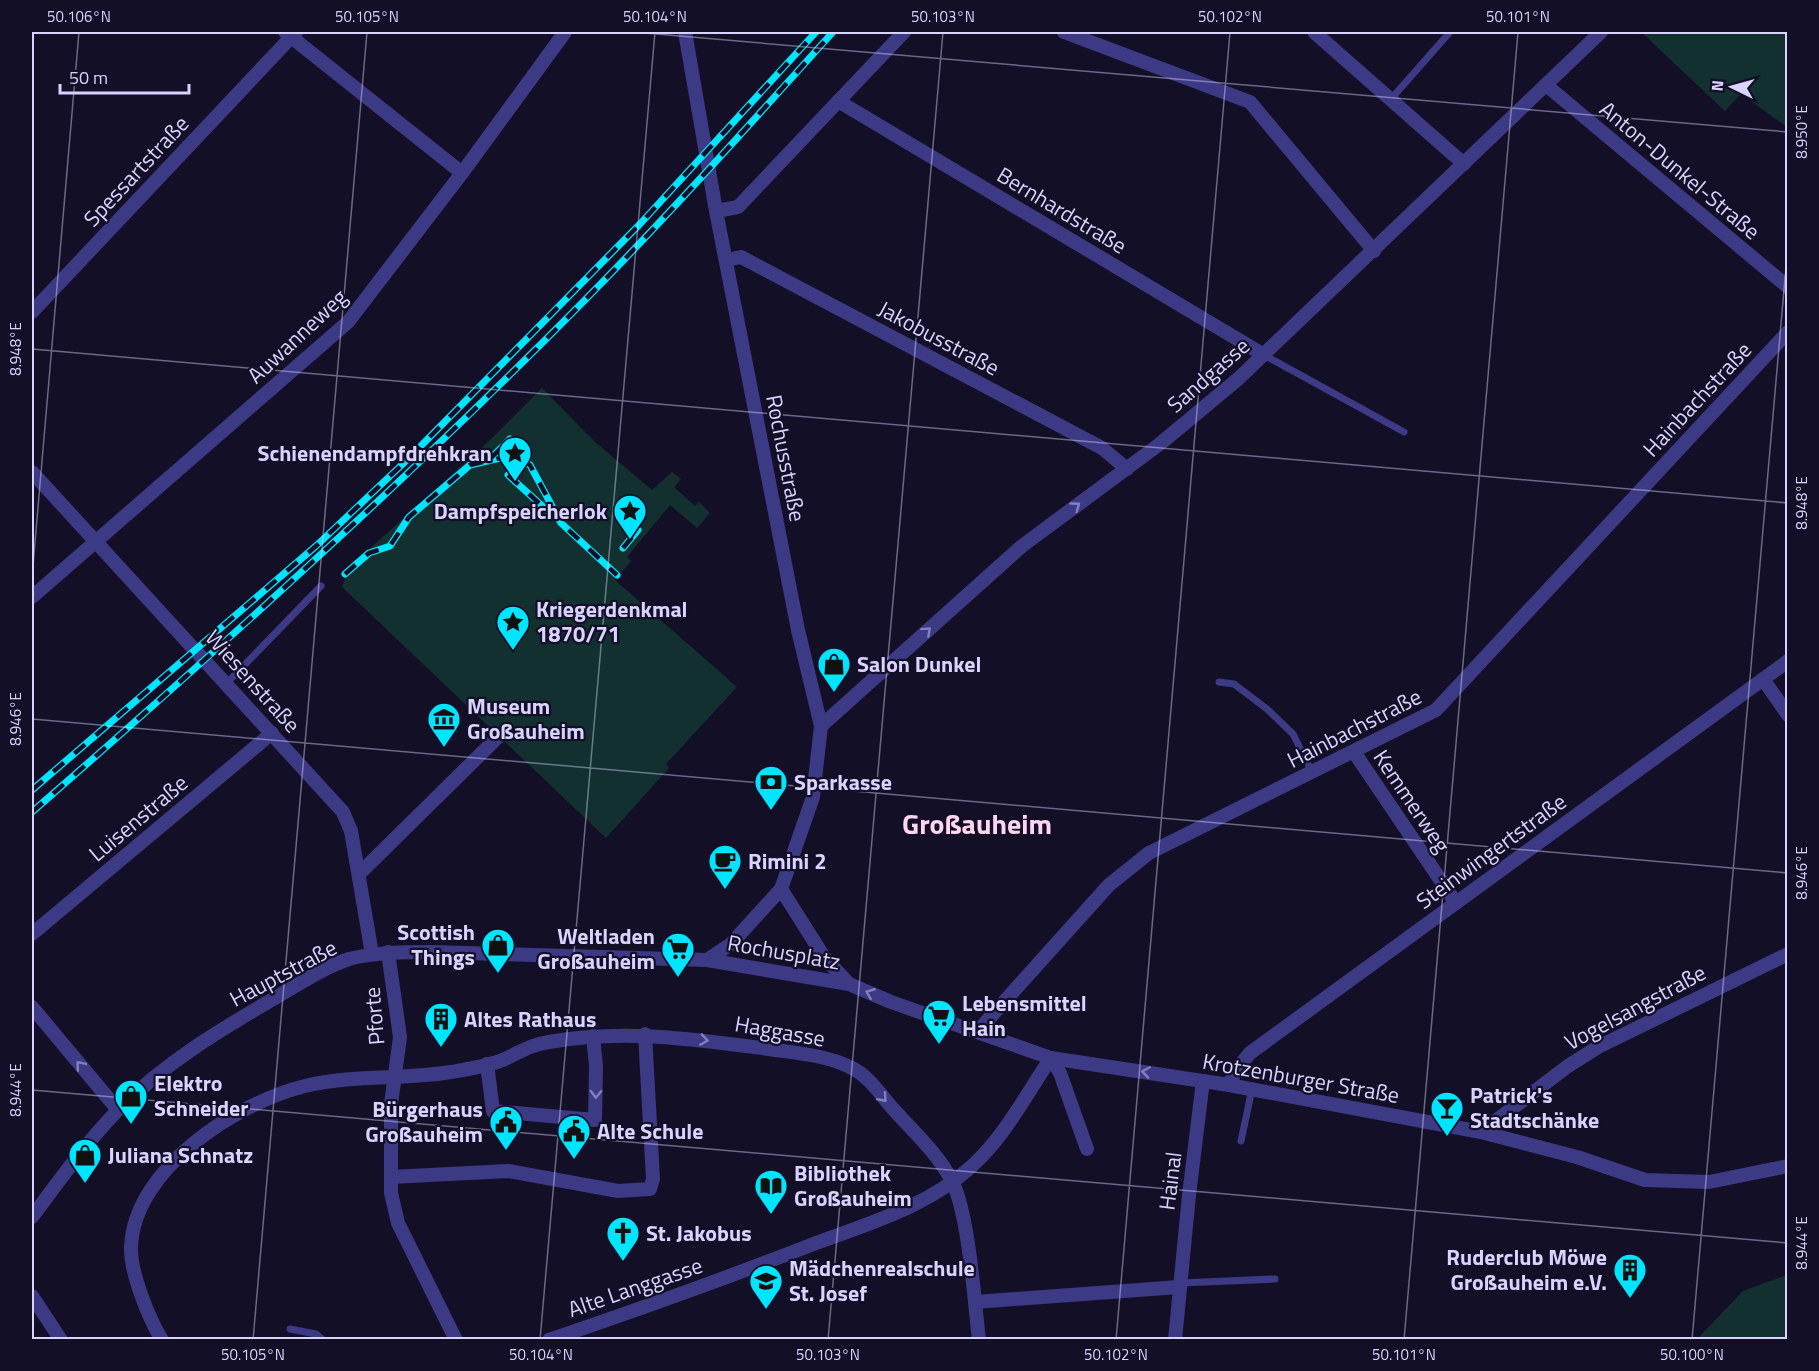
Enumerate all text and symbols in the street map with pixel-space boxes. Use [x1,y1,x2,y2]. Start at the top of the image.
text: 50.106°N [47,5,111,28]
text: 50.105°N [335,5,399,28]
text: 50.104°N [623,5,687,28]
text: 50.103°N [911,5,975,28]
text: 50.102°N [1198,5,1262,28]
text: 50.101°N [1486,5,1550,28]
scale bar [60,57,189,95]
north arrow [1702,57,1762,117]
text: 50 m [69,64,108,91]
text: N [1705,79,1729,92]
street label: Anton-Dunkel-Straße [1592,92,1768,248]
text: 8.950°E [1790,105,1813,159]
street label: Spessartstraße [75,108,197,234]
street label: Bernhardstraße [991,158,1133,262]
street label: Auwanneweg [239,281,355,391]
street label: Jakobusstraße [872,292,1006,384]
text: 8.948°E [4,322,27,376]
street label: Sandgasse [1159,329,1257,421]
street label: Hainbachstraße [1634,334,1760,464]
street label: Rochusstraße [757,392,815,524]
place icon: Schienendampfdrehkran [497,435,533,482]
place label: Schienendampfdrehkran [257,436,492,470]
text: 8.948°E [1790,476,1813,530]
place icon: Dampfspeicherlok [612,493,648,540]
place label: Dampfspeicherlok [434,494,608,528]
one-way arrow [1069,502,1080,513]
place label: Kriegerdenkmal 1870/71 [536,592,688,651]
place icon: Kriegerdenkmal 1870/71 [495,604,531,651]
street label: Wiesenstraße [197,622,309,740]
one-way arrow [920,627,930,638]
shop icon: Salon Dunkel [816,646,852,693]
place label: Salon Dunkel [857,647,982,681]
street label: Hainbachstraße [1281,680,1427,776]
place label: Museum Großauheim [467,689,585,748]
text: 8.946°E [4,692,27,746]
museum icon: Museum Großauheim [426,701,462,748]
street label: Kemmerweg [1365,743,1459,859]
bank icon: Sparkasse [753,764,789,811]
place label: Sparkasse [794,765,892,799]
street label: Luisenstraße [81,766,195,870]
street label: Steinwingertstraße [1409,785,1573,917]
district label: Großauheim [902,802,1052,845]
cafe icon: Rimini 2 [707,843,743,890]
place label: Rimini 2 [748,844,826,878]
text: 8.946°E [1790,846,1813,900]
place label: Scottish Things [397,915,475,974]
place label: Weltladen Großauheim [537,919,655,978]
street label: Rochusplatz [725,925,843,979]
shop icon: Scottish Things [480,927,516,974]
street label: Hauptstraße [223,930,343,1016]
supermarket icon: Weltladen Großauheim [660,931,696,978]
street label: Vogelsangstraße [1558,955,1712,1059]
street label: Pforte [355,986,393,1046]
place label: Lebensmittel Hain [962,986,1087,1045]
one-way arrow [865,988,876,1001]
supermarket icon: Lebensmittel Hain [921,998,957,1045]
building icon: Altes Rathaus [423,1001,459,1048]
place label: Altes Rathaus [464,1002,596,1036]
street label: Haggasse [732,1006,828,1056]
one-way arrow [699,1033,708,1045]
street label: Krotzenburger Straße [1200,1044,1402,1112]
one-way arrow [77,1061,88,1072]
text: 8.944°E [4,1063,27,1117]
place label: Elektro Schneider [154,1066,249,1125]
one-way arrow [1141,1066,1151,1079]
shop icon: Elektro Schneider [113,1078,149,1125]
place label: Patrick's Stadtschänke [1470,1078,1599,1137]
one-way arrow [589,1090,602,1099]
bar icon: Patrick's Stadtschänke [1429,1090,1465,1137]
one-way arrow [876,1091,887,1102]
place label: Bürgerhaus Großauheim [365,1092,483,1151]
public building icon: Bürgerhaus Großauheim [488,1104,524,1151]
public building icon: Alte Schule [556,1113,592,1160]
place label: Alte Schule [597,1114,704,1148]
shop icon: Juliana Schnatz [67,1137,103,1184]
place label: Juliana Schnatz [108,1138,253,1172]
street label: Hainal [1150,1150,1190,1212]
place label: Bibliothek Großauheim [794,1156,912,1215]
library icon: Bibliothek Großauheim [753,1168,789,1215]
church icon: St. Jakobus [605,1215,641,1262]
place label: St. Jakobus [646,1216,752,1250]
text: 8.944°E [1790,1216,1813,1270]
place label: Ruderclub Möwe Großauheim e.V. [1446,1240,1607,1299]
street label: Alte Langgasse [563,1248,707,1326]
place label: Mädchenrealschule St. Josef [789,1251,975,1310]
building icon: Ruderclub Möwe Großauheim e.V. [1612,1252,1648,1299]
school or university icon: Mädchenrealschule St. Josef [748,1263,784,1310]
text: 50.105°N [221,1343,285,1366]
text: 50.104°N [509,1343,573,1366]
text: 50.103°N [796,1343,860,1366]
text: 50.102°N [1084,1343,1148,1366]
text: 50.101°N [1372,1343,1436,1366]
text: 50.100°N [1660,1343,1724,1366]

